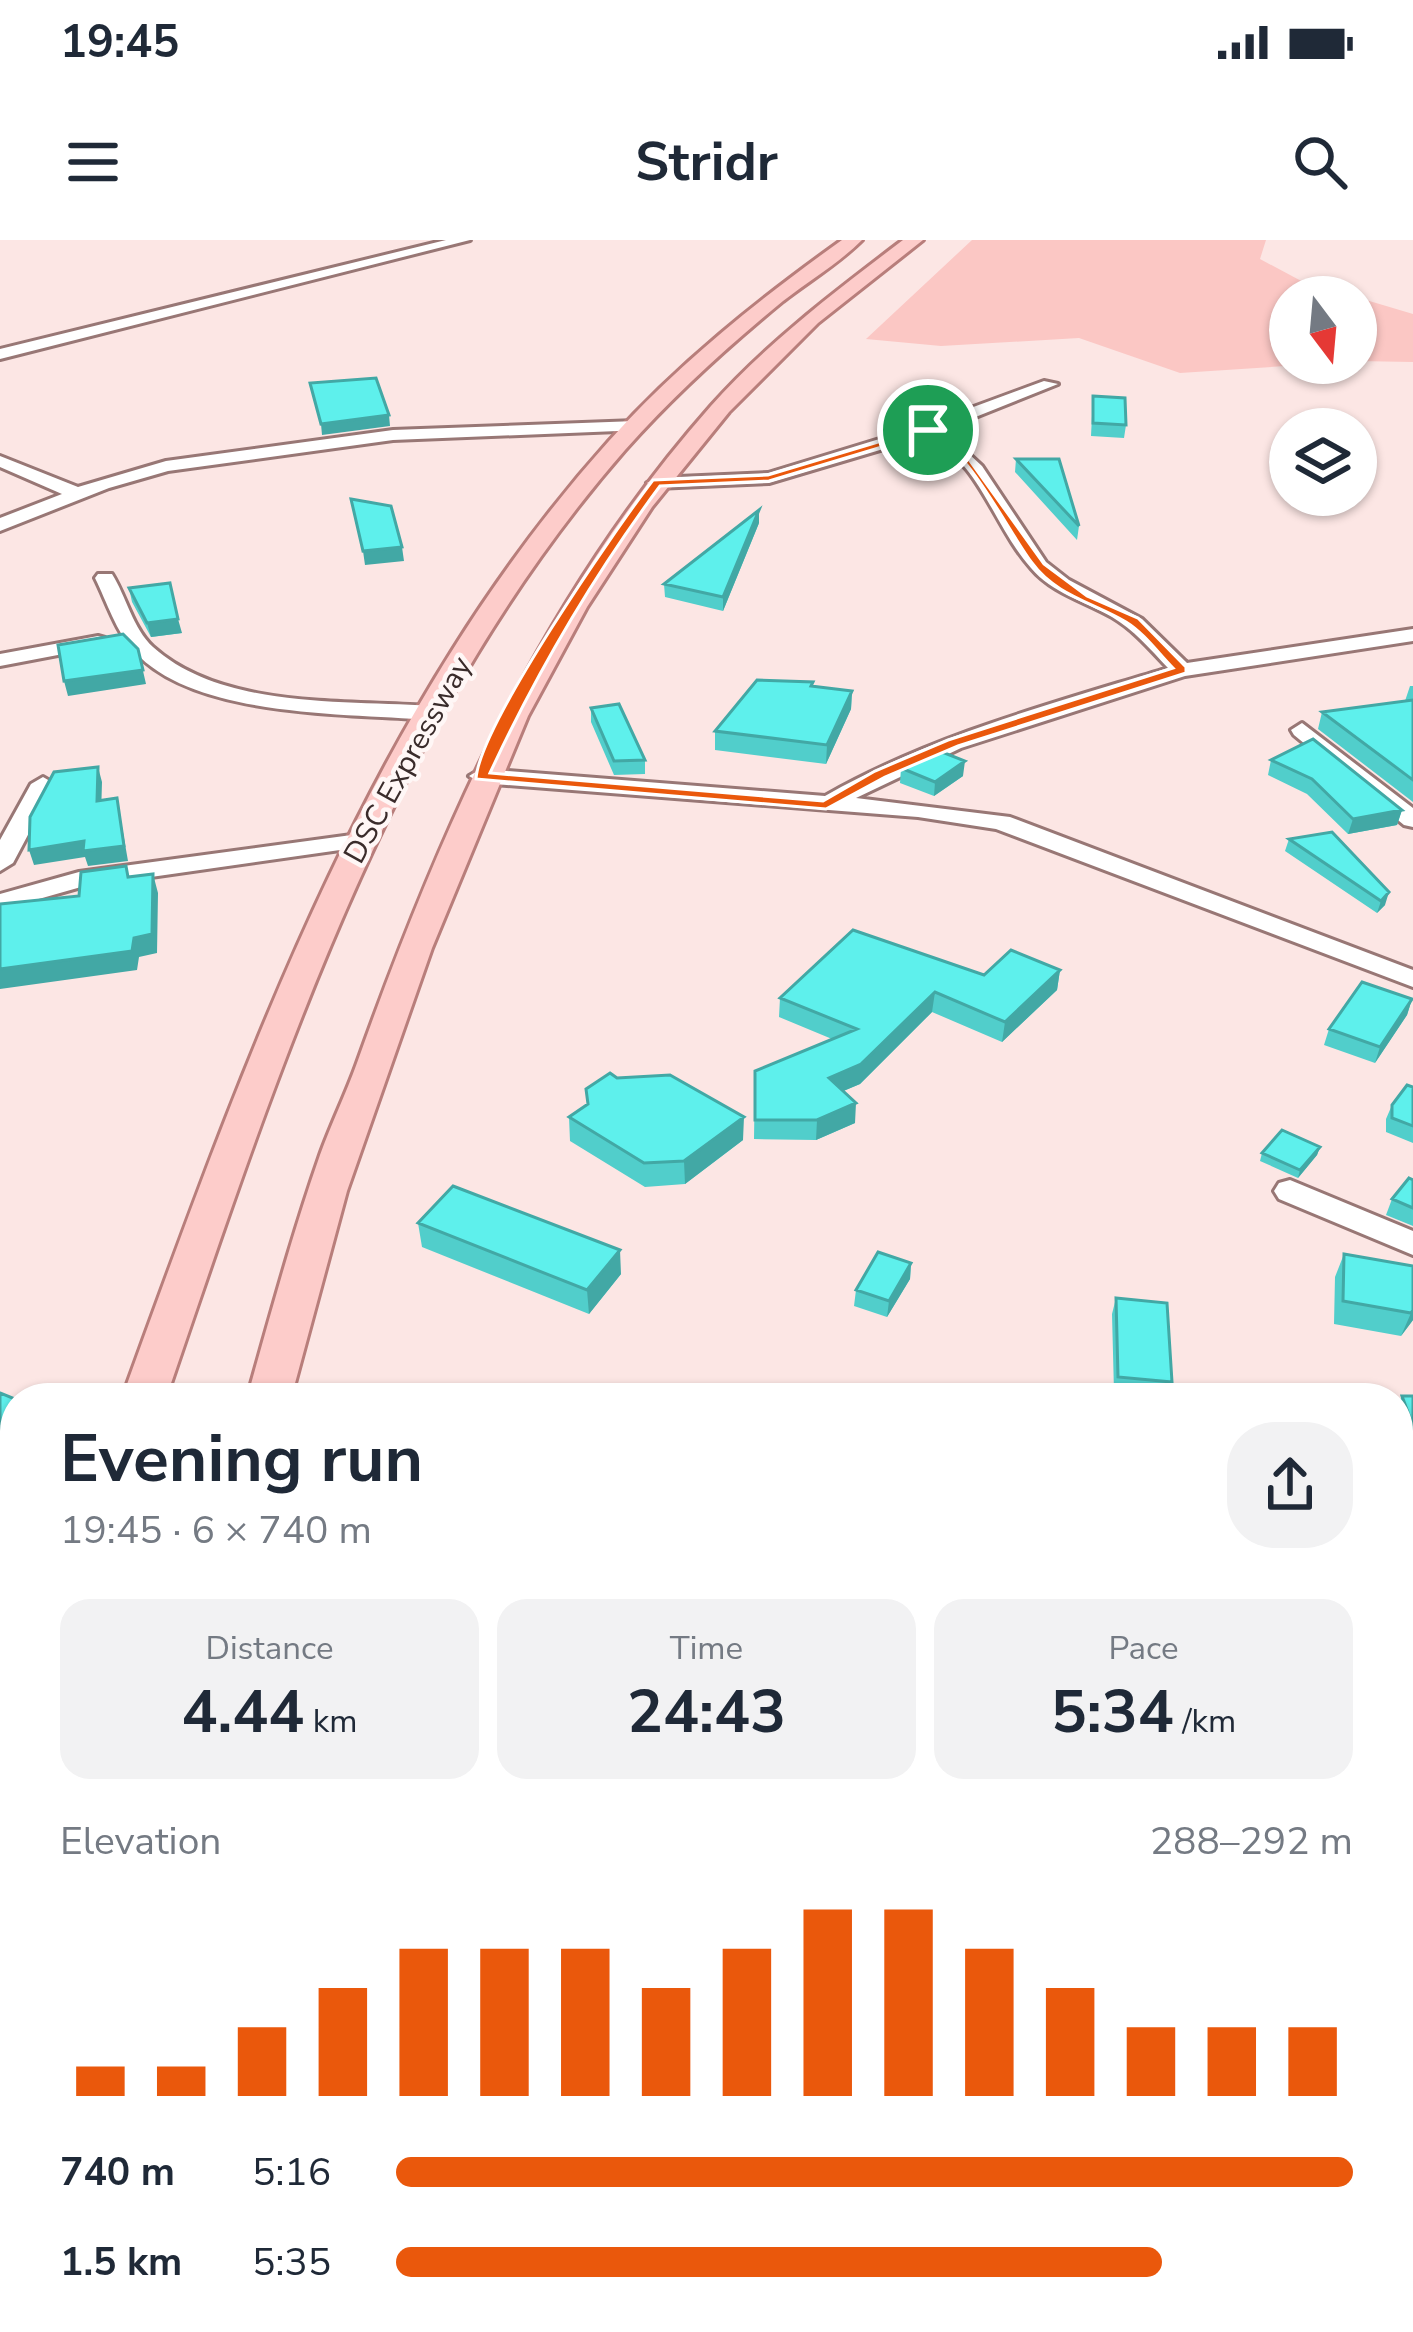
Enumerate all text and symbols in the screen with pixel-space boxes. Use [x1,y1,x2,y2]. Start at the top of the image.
text: 19:45 [60,12,179,73]
text: Stridr [635,125,778,199]
icon: menu [60,129,126,195]
icon: search [1287,129,1353,195]
north arrow [1269,276,1377,384]
map controls [1269,276,1377,516]
pin [877,379,979,481]
icon: arrive [895,397,961,463]
button: layers [1269,408,1377,516]
street label: DSC Expressway [334,649,482,871]
text: Evening run [60,1414,423,1504]
button: share [1227,1422,1353,1548]
text: 19:45 · 6 × 740 m [60,1504,372,1557]
text: Distance [205,1626,334,1671]
text: Time [670,1626,743,1671]
text: Pace [1108,1626,1179,1671]
text: 4.44 [181,1671,304,1753]
text: 24:43 [627,1671,786,1753]
text: 5:34 [1051,1671,1174,1753]
text: km [304,1699,358,1744]
text: /km [1174,1699,1236,1744]
text: Elevation [60,1815,221,1868]
text: 288–292 m [1150,1815,1353,1868]
text: 740 m [60,2146,175,2199]
text: 5:16 [252,2146,331,2199]
text: 1.5 km [60,2236,182,2289]
text: 5:35 [252,2236,331,2289]

